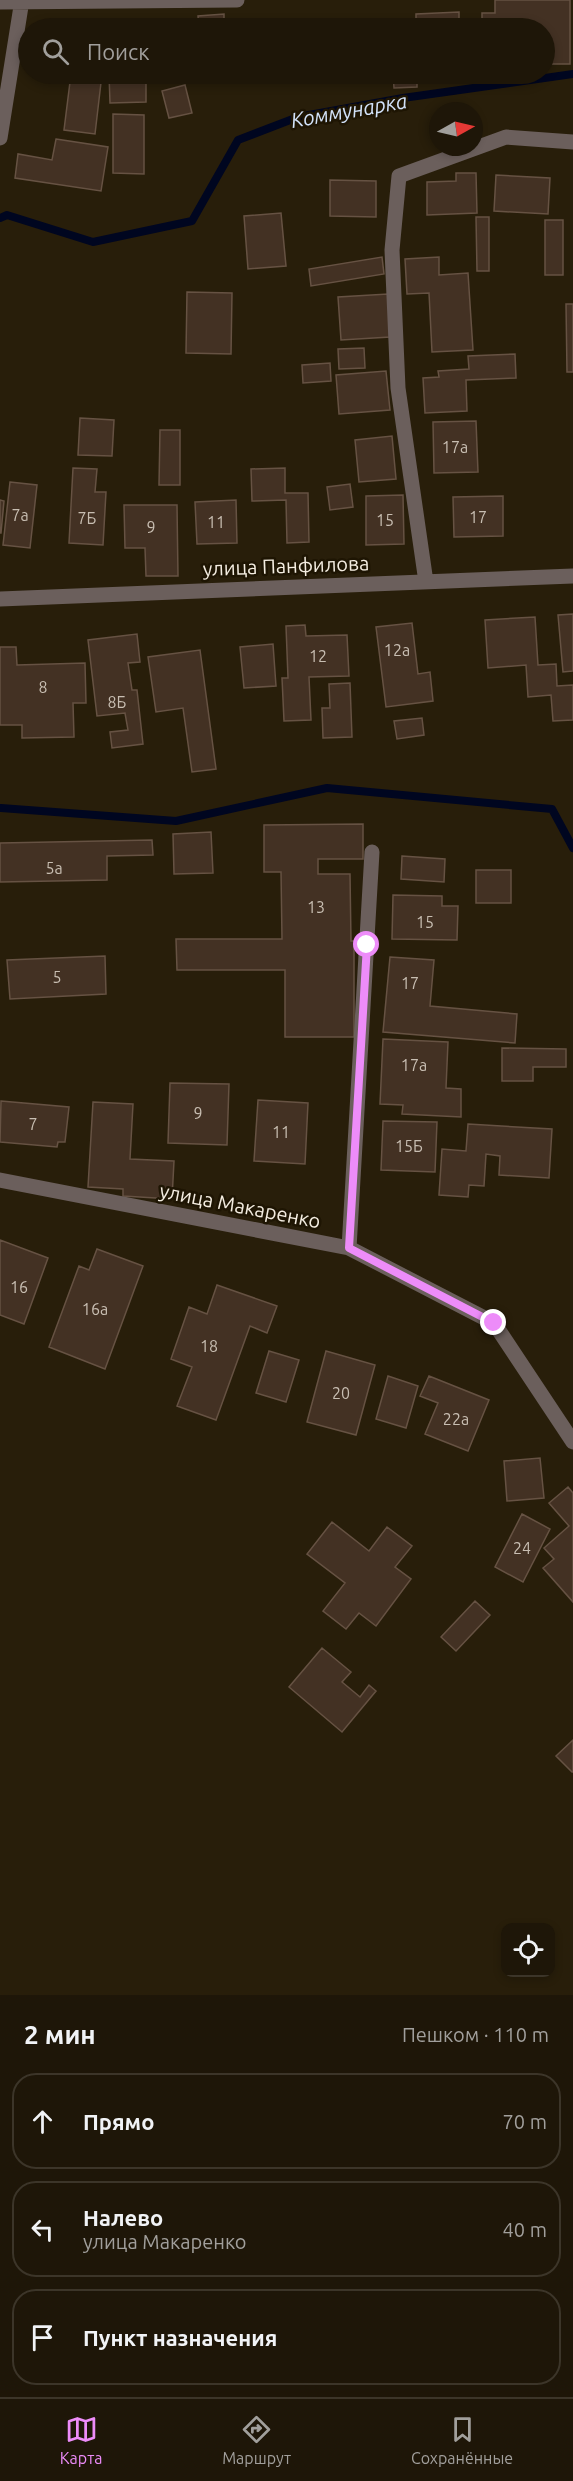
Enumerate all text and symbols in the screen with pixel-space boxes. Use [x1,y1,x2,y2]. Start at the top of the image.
search box [18,18,555,84]
icon: search [39,35,72,68]
text: Поиск [87,39,150,64]
water label: Коммунарка [289,88,409,132]
north arrow [429,102,483,156]
house number: 17а [442,438,468,456]
house number: 7а [11,506,29,524]
house number: 17 [469,508,487,526]
house number: 7Б [78,509,97,527]
house number: 15 [376,511,394,529]
house number: 11 [207,513,225,531]
house number: 9 [146,518,156,536]
street label: улица Панфилова [202,551,370,580]
house number: 12а [384,641,410,659]
house number: 12 [309,647,327,665]
house number: 8 [38,678,48,696]
house number: 8Б [108,693,127,711]
house number: 5а [45,859,63,877]
house number: 13 [307,898,325,916]
house number: 15 [416,913,434,931]
route start [353,931,379,957]
house number: 5 [52,968,62,986]
house number: 17 [401,974,419,992]
house number: 17а [401,1056,427,1074]
house number: 9 [193,1104,203,1122]
house number: 7 [28,1115,38,1133]
house number: 11 [272,1123,290,1141]
house number: 15Б [395,1137,423,1155]
street label: улица Макаренко [158,1179,323,1232]
house number: 16 [10,1278,28,1296]
house number: 16а [82,1300,108,1318]
route end [480,1309,506,1335]
house number: 18 [200,1337,218,1355]
house number: 20 [332,1384,350,1402]
house number: 22а [443,1410,469,1428]
house number: 24 [513,1539,531,1557]
map controls [501,1923,555,1977]
button: locate [501,1923,555,1977]
text: 2 мин [24,2020,96,2049]
text: Пешком · 110 m [402,2023,549,2046]
icon: ahead [26,2105,59,2138]
text: Прямо [83,2109,154,2134]
text: 70 m [503,2110,547,2133]
text: Налево [83,2205,163,2230]
icon: left [26,2213,59,2246]
text: 40 m [503,2218,547,2241]
text: улица Макаренко [83,2230,247,2253]
icon: arrive [26,2321,59,2354]
text: Пункт назначения [83,2325,277,2350]
tab: Карта [60,2413,102,2467]
tab: Маршрут [222,2413,291,2467]
tab: Сохранённые [411,2413,513,2467]

